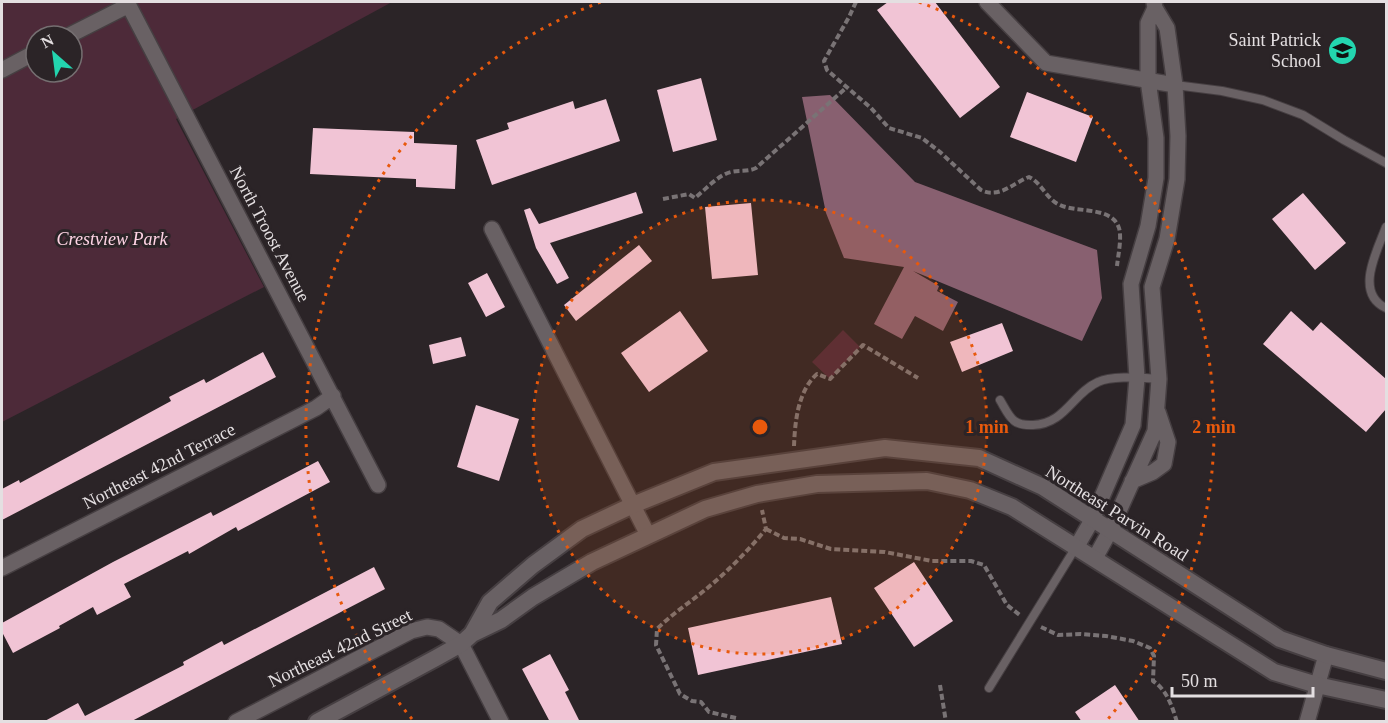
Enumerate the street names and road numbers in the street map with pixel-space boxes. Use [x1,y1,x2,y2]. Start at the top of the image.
street label: North Troost Avenue [226,163,314,305]
street label: Northeast 42nd Terrace [79,419,239,513]
street label: Northeast Parvin Road [1042,461,1192,565]
street label: Northeast 42nd Street [265,605,415,691]

